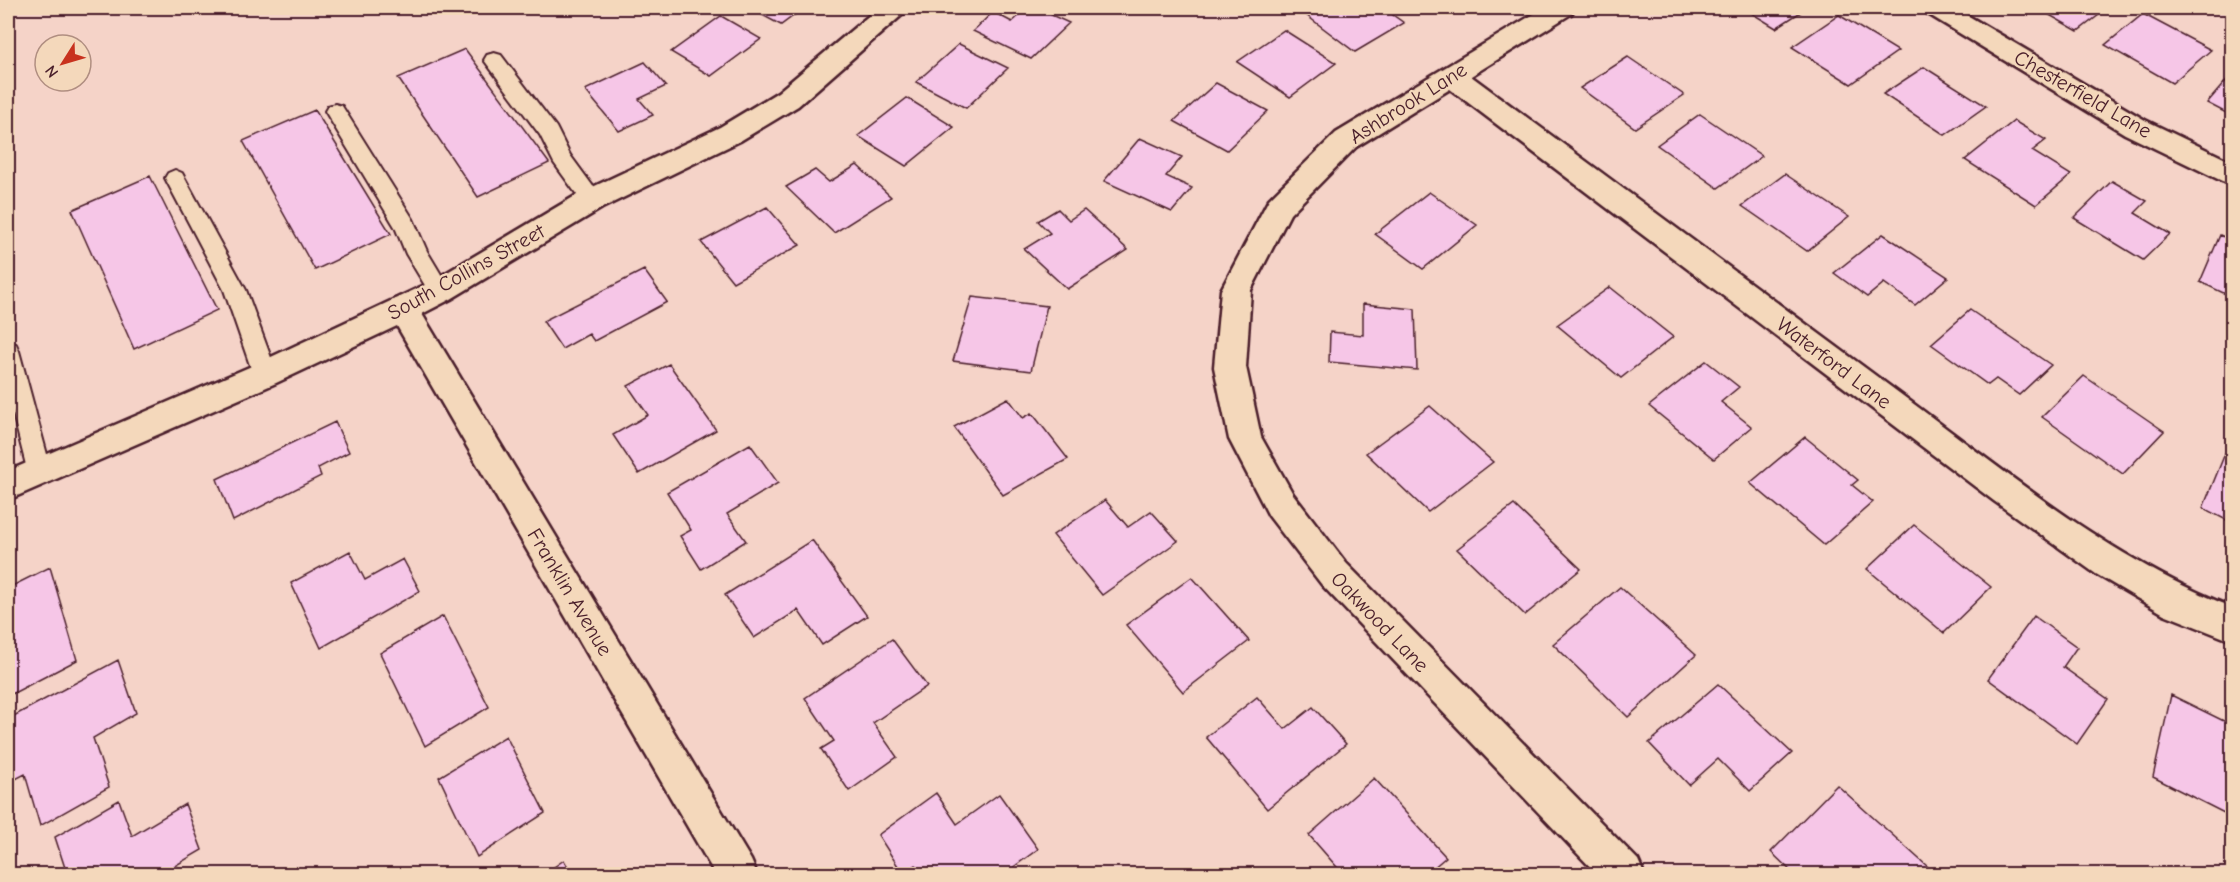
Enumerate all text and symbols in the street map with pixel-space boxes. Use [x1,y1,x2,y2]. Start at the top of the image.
north arrow [33,33,93,93]
street label: Chesterfield Lane [2010,45,2156,143]
street label: Ashbrook Lane [1345,57,1471,149]
text: N [41,62,62,81]
street label: South Collins Street [383,218,549,325]
street label: Waterford Lane [1772,312,1896,414]
street label: Franklin Avenue [522,524,618,660]
street label: Oakwood Lane [1326,567,1434,677]

